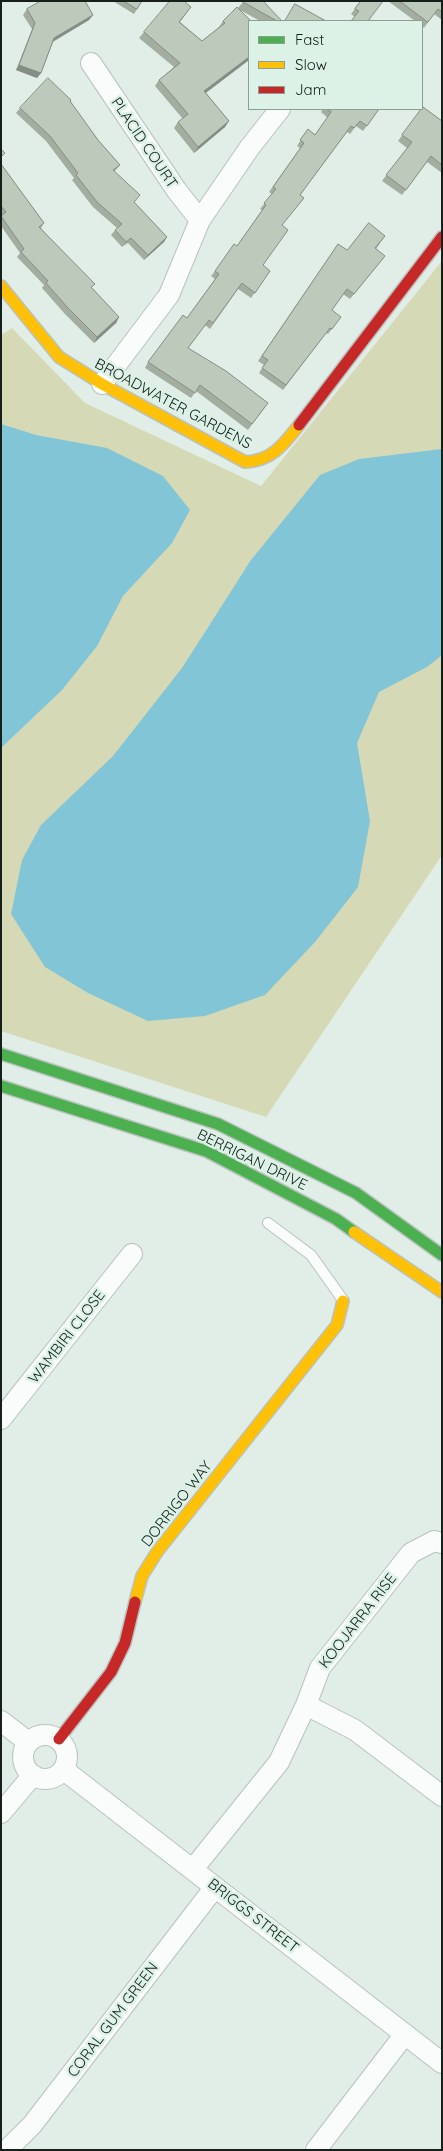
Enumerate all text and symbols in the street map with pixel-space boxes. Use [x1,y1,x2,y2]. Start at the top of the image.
legend [248,20,423,110]
text: Fast [295,30,324,49]
text: Slow [295,55,327,74]
text: Jam [295,80,326,99]
street label: PLACID COURT [107,94,181,192]
street label: BROADWATER GARDENS [91,355,255,453]
street label: BERRIGAN DRIVE [194,1126,310,1194]
street label: WAMBIRI CLOSE [25,1287,109,1387]
street label: DORRIGO WAY [138,1458,216,1550]
street label: KOOJARRA RISE [315,1570,401,1672]
street label: BRIGGS STREET [204,1875,302,1957]
street label: CORAL GUM GREEN [64,1959,162,2081]

